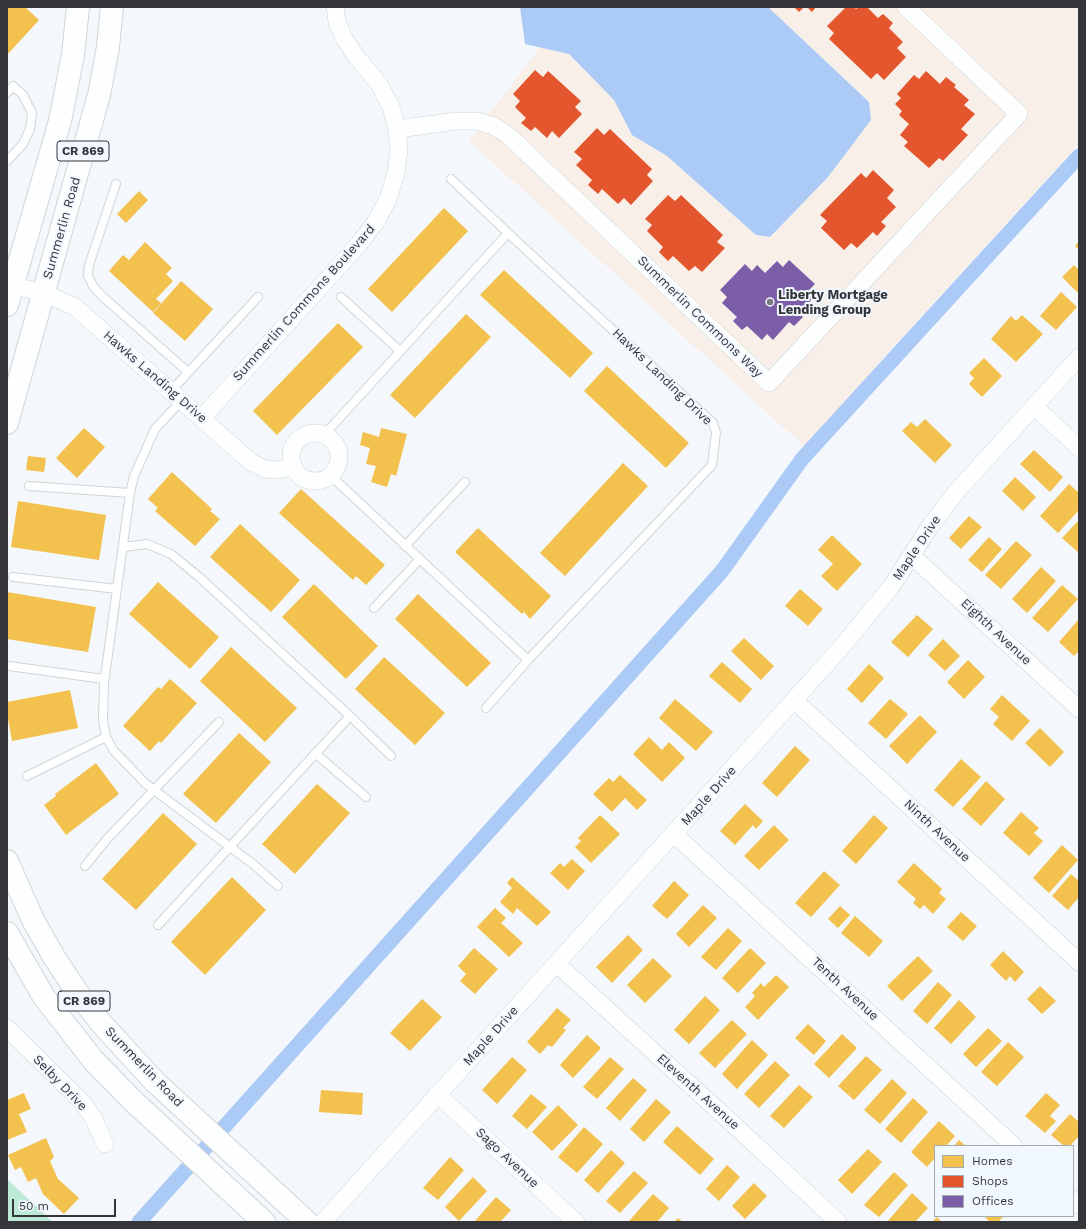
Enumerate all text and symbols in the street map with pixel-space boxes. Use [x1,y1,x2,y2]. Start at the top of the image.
road number: CR 869 [57,141,109,161]
street label: Summerlin Road [40,175,84,281]
street label: Summerlin Commons Boulevard [230,222,378,384]
street label: Summerlin Commons Way [634,253,766,381]
place label: Liberty Mortgage Lending Group [778,287,888,318]
marker: Liberty Mortgage Lending Group [765,297,775,307]
street label: Hawks Landing Drive [609,325,715,429]
street label: Hawks Landing Drive [100,328,210,426]
street label: Maple Drive [890,513,944,583]
street label: Eighth Avenue [958,595,1034,669]
street label: Maple Drive [678,763,740,829]
street label: Ninth Avenue [901,796,973,866]
street label: Tenth Avenue [808,954,882,1024]
road number: CR 869 [58,991,110,1011]
street label: Maple Drive [460,1003,522,1069]
street label: Summerlin Road [102,1024,186,1110]
street label: Eleventh Avenue [653,1051,743,1133]
street label: Selby Drive [30,1052,90,1114]
street label: Sago Avenue [472,1125,542,1191]
legend [934,1145,1074,1217]
text: Homes [972,1154,1013,1168]
text: Shops [972,1174,1008,1188]
scale bar [14,1191,118,1217]
text: Offices [972,1194,1014,1208]
text: 50 m [19,1199,49,1213]

